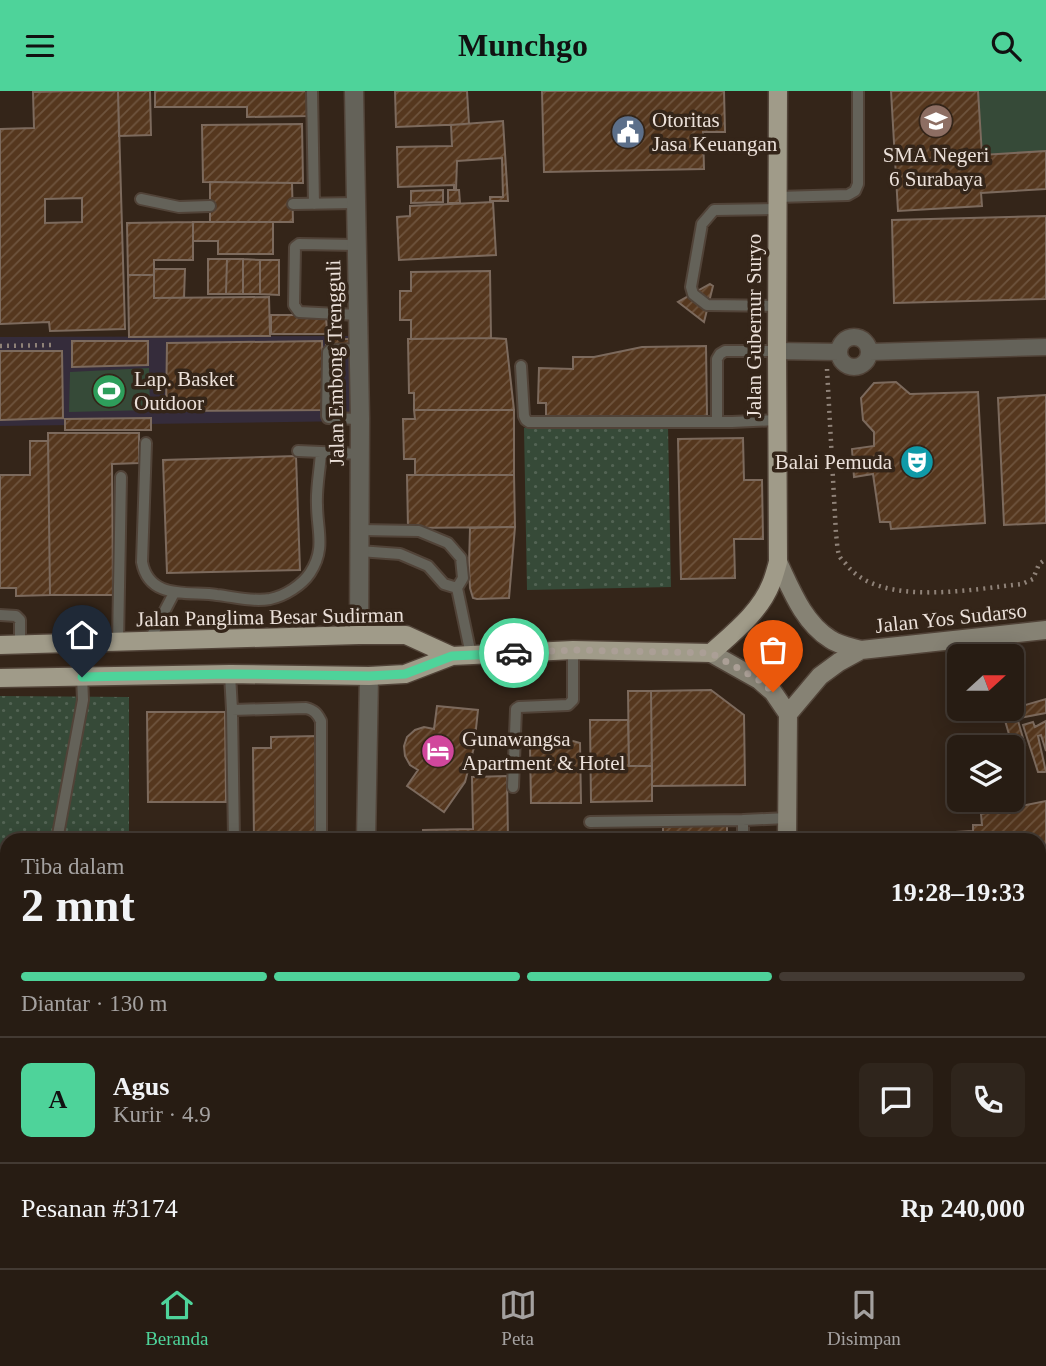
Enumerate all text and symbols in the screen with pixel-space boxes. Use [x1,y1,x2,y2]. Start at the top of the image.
icon: menu [21,27,59,65]
text: Munchgo [458,27,588,63]
icon: search [987,27,1025,65]
school or university icon: SMA Negeri 6 Surabaya [917,102,955,140]
place label: Otoritas Jasa Keuangan [652,108,778,156]
public building icon: Otoritas Jasa Keuangan [609,113,647,151]
place label: SMA Negeri 6 Surabaya [883,143,990,191]
street label: Jalan Gubernur Suryo [742,234,766,418]
street label: Jalan Embong Trengguli [321,259,349,466]
place label: Lap. Basket Outdoor [134,367,234,415]
sports icon: Lap. Basket Outdoor [90,372,128,410]
theatre icon: Balai Pemuda [898,443,936,481]
place label: Balai Pemuda [775,450,893,474]
street label: Jalan Yos Sudarso [874,598,1028,638]
street label: Jalan Panglima Besar Sudirman [136,603,405,631]
pin [52,605,112,677]
icon: home [63,616,101,654]
courier [479,618,549,688]
pin [743,620,803,692]
icon: bag [754,631,792,669]
icon: car [495,634,533,672]
north arrow [947,644,1024,721]
map controls [947,644,1024,812]
place label: Gunawangsa Apartment & Hotel [462,727,625,775]
hotel icon: Gunawangsa Apartment & Hotel [419,732,457,770]
button: layers [947,735,1024,812]
text: Tiba dalam [21,854,124,879]
text: 19:28–19:33 [891,878,1025,907]
text: 2 mnt [21,880,135,931]
text: Diantar · 130 m [21,991,167,1016]
button: chat [859,1063,933,1137]
button: phone [951,1063,1025,1137]
text: Agus [113,1072,169,1101]
text: A [49,1085,67,1114]
text: Kurir · 4.9 [113,1102,211,1127]
text: Pesanan #3174 [21,1194,178,1223]
text: Rp 240,000 [901,1194,1025,1223]
tab: Beranda [145,1286,208,1350]
tab: Peta [499,1286,537,1350]
tab: Disimpan [827,1286,901,1350]

